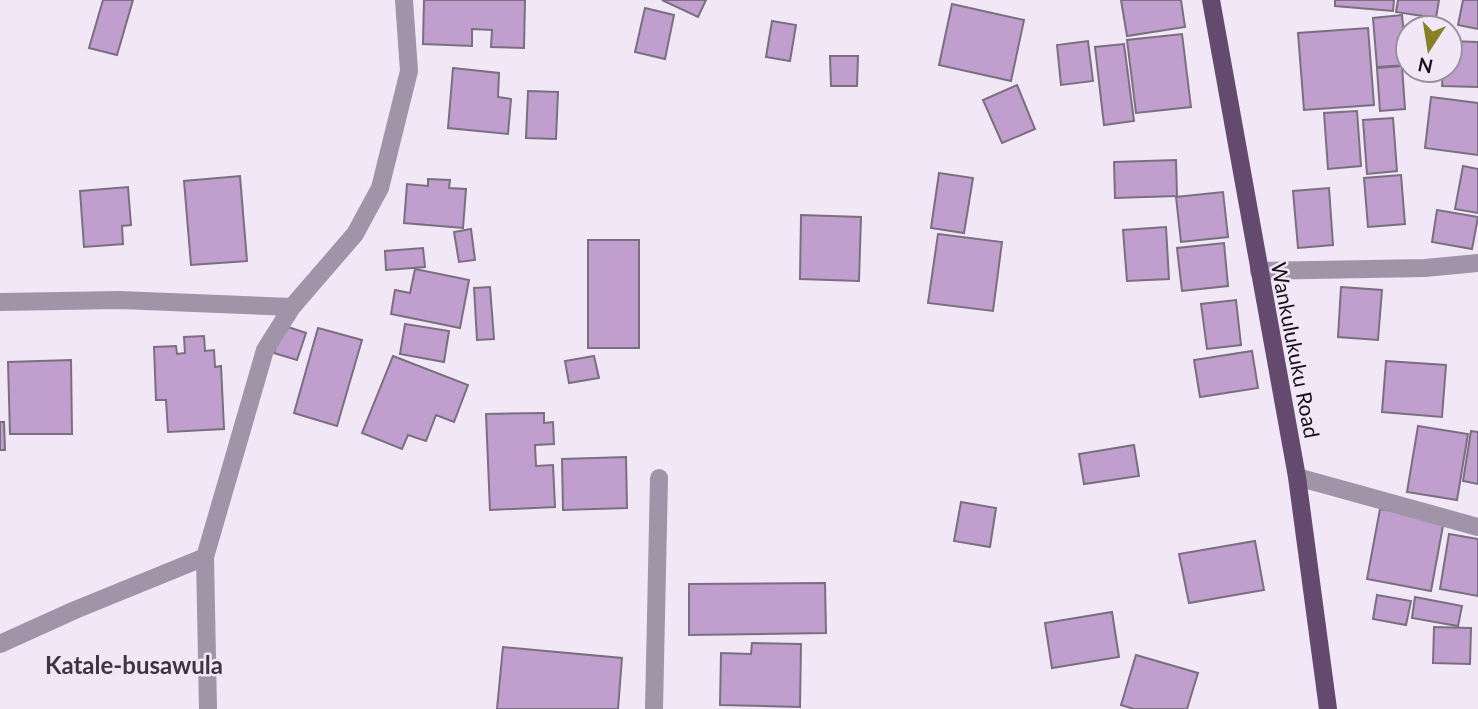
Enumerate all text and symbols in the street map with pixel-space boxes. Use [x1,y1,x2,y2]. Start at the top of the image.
north arrow [1394,14,1464,84]
text: N [1416,53,1435,79]
street label: Wankulukuku Road [1267,260,1325,440]
district label: Katale-busawula [45,650,223,679]

